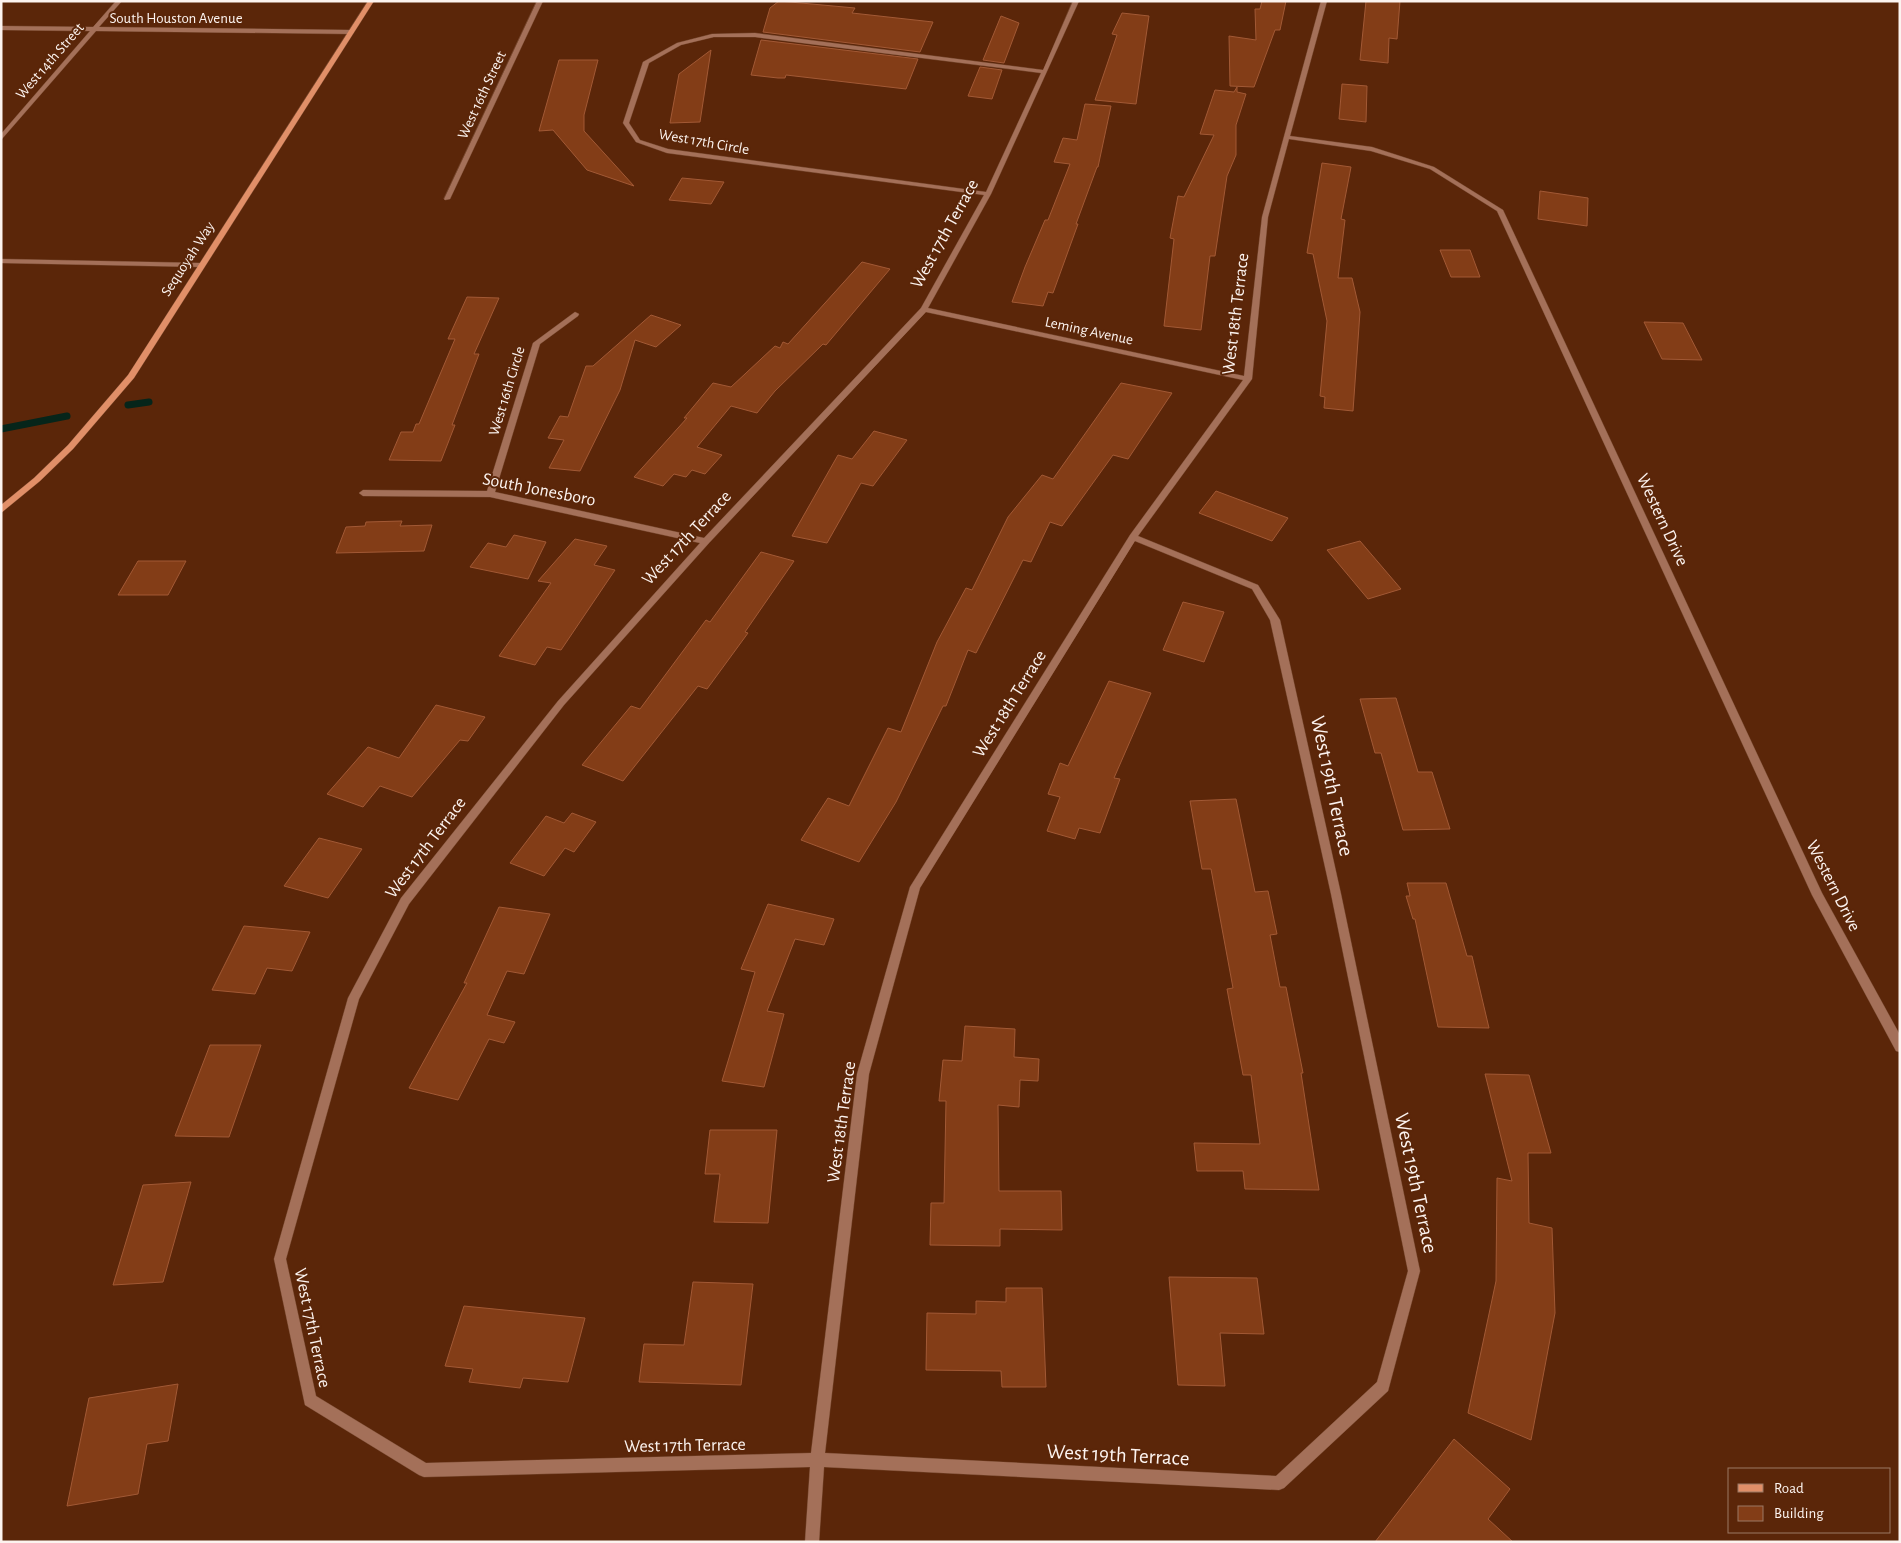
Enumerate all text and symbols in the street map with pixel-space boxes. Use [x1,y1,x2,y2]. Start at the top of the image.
street label: South Houston Avenue [109,11,243,26]
street label: West 14th Street [13,20,87,102]
street label: West 16th Street [455,49,509,141]
street label: West 17th Circle [658,127,750,157]
street label: West 17th Terrace [908,176,982,292]
street label: Sequoyah Way [158,219,218,299]
street label: West 18th Terrace [1220,252,1252,376]
street label: Leming Avenue [1044,314,1135,348]
street label: West 16th Circle [486,345,528,437]
street label: South Jonesboro [481,470,597,510]
street label: Western Drive [1633,471,1691,569]
street label: West 17th Terrace [639,487,735,589]
street label: West 18th Terrace [970,647,1050,761]
street label: West 19th Terrace [1307,714,1357,858]
street label: West 17th Terrace [382,794,470,902]
street label: Western Drive [1802,838,1864,934]
street label: West 18th Terrace [825,1060,859,1184]
street label: West 19th Terrace [1391,1111,1441,1255]
street label: West 17th Terrace [291,1267,333,1389]
street label: West 17th Terrace [624,1436,746,1456]
street label: West 19th Terrace [1046,1441,1190,1469]
legend [1728,1468,1891,1533]
text: Road [1774,1481,1804,1496]
text: Building [1774,1506,1824,1521]

